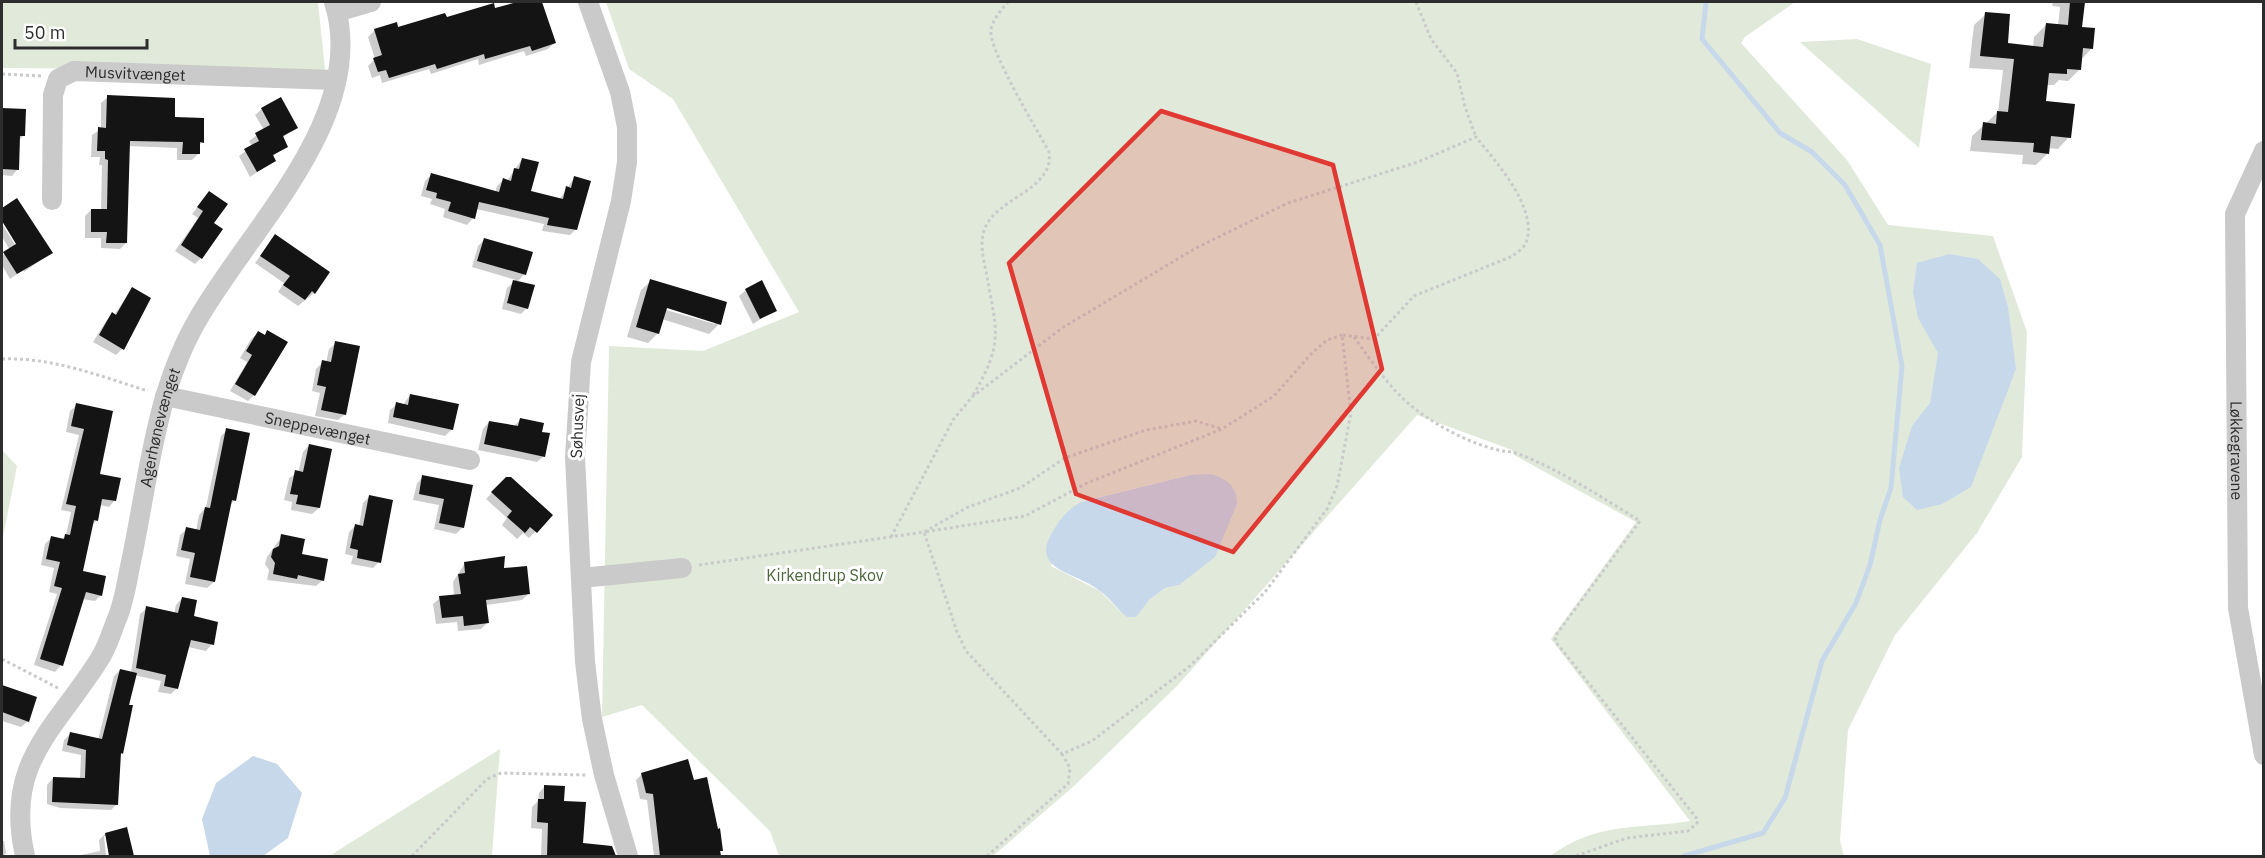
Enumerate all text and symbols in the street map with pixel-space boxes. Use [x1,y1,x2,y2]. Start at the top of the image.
scale bar [15,12,147,50]
text: 50 m [24,21,66,44]
street label: Musvitvænget [85,61,186,85]
street label: Agerhønevænget [135,365,184,489]
street label: Søhusvej [566,393,588,459]
street label: Løkkegravene [2226,401,2247,501]
street label: Sneppevænget [263,407,373,449]
park label: Kirkendrup Skov [766,565,884,585]

